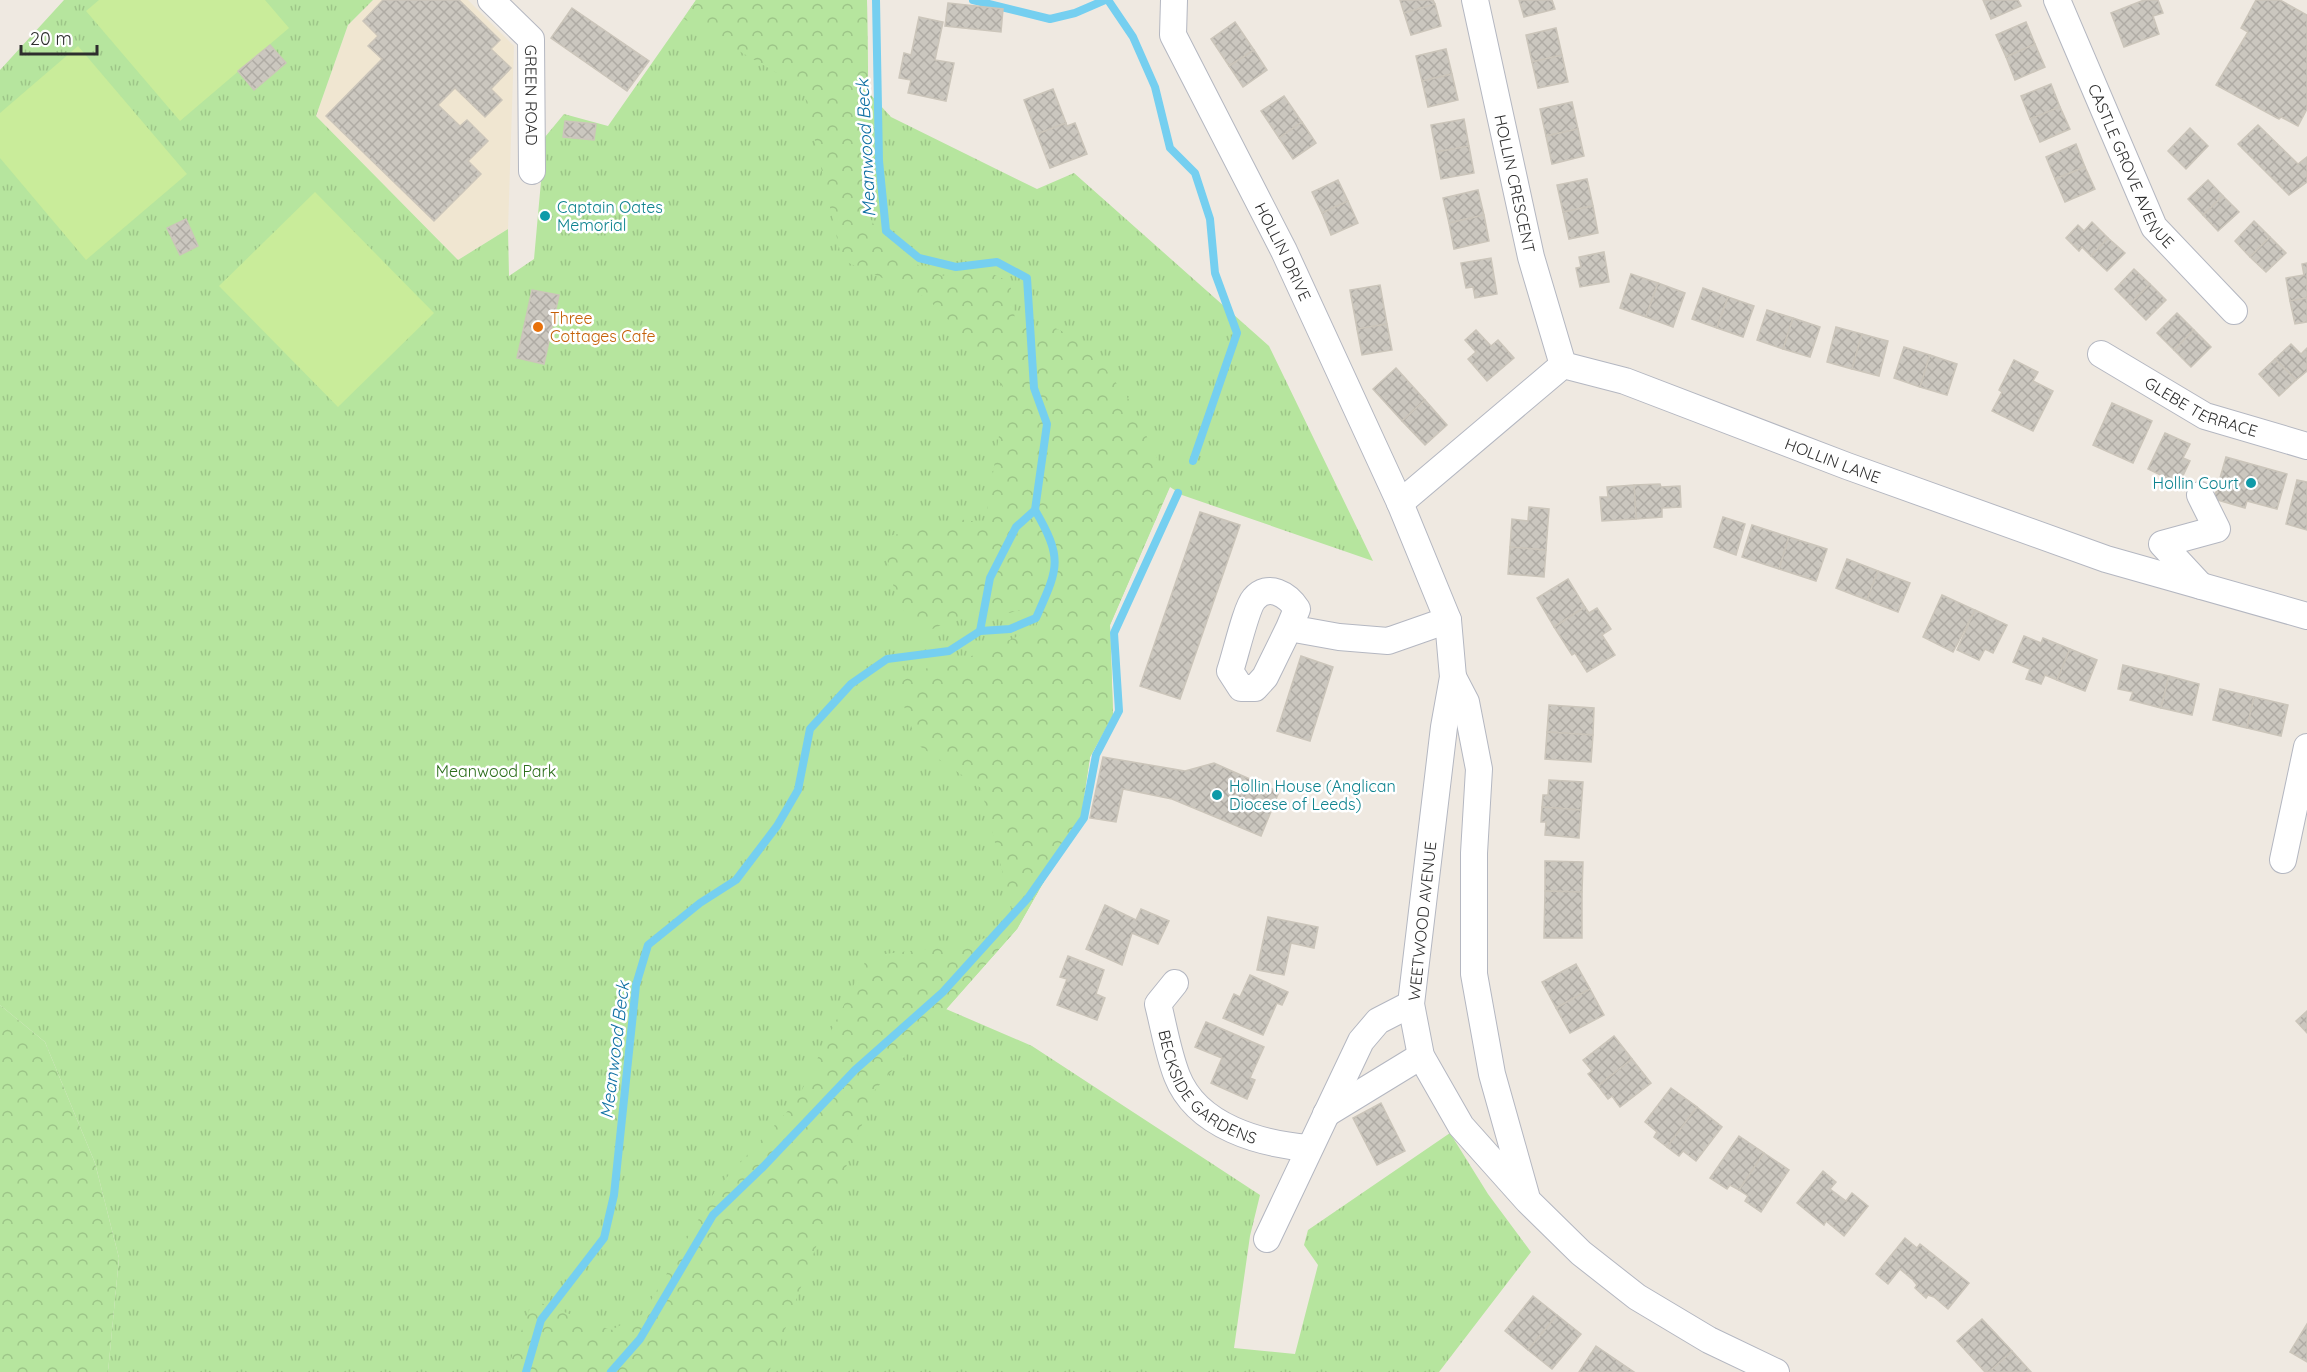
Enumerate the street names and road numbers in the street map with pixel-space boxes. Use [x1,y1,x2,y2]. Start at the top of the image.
street label: GREEN ROAD [521,45,542,146]
street label: CASTLE GROVE AVENUE [2084,81,2179,252]
street label: HOLLIN CRESCENT [1490,113,1540,255]
street label: HOLLIN DRIVE [1251,199,1315,304]
street label: GLEBE TERRACE [2141,372,2260,441]
street label: HOLLIN LANE [1782,433,1883,487]
street label: WEETWOOD AVENUE [1404,840,1440,1002]
street label: BECKSIDE GARDENS [1154,1028,1259,1148]

